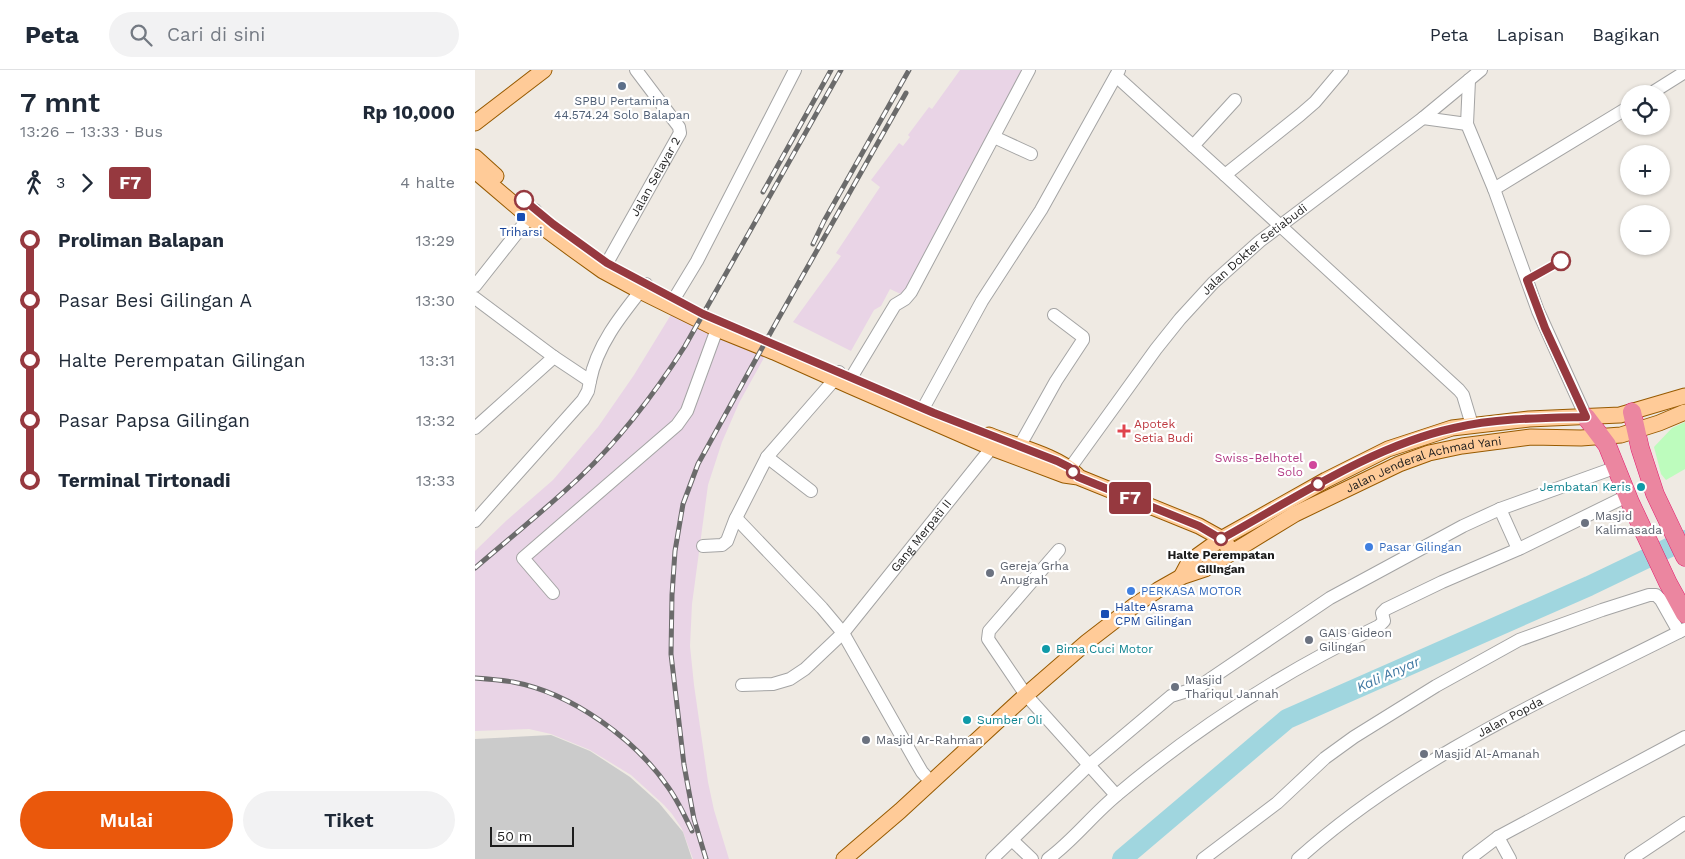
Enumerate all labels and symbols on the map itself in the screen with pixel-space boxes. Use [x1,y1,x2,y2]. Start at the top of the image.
marker: SPBU Pertamina 44.574.24 Solo Balapan [616,80,628,92]
place label: SPBU Pertamina 44.574.24 Solo Balapan [554,94,690,122]
street label: Jalan Selayar 2 [628,135,683,219]
unlabelled marker [514,190,534,210]
street label: Jalan Dokter Setiabudi [1199,201,1310,298]
marker: Triharsi [515,211,527,223]
place label: Triharsi [500,225,542,239]
unlabelled marker [1551,251,1571,271]
place label: Apotek Setia Budi [1134,417,1193,445]
marker: Apotek Setia Budi [1118,425,1130,437]
street label: Jalan Jenderal Achmad Yani [1343,434,1502,496]
place label: Swiss-Belhotel Solo [1215,451,1303,479]
marker: Swiss-Belhotel Solo [1307,459,1319,471]
unlabelled marker [1066,465,1080,479]
unlabelled marker [1311,477,1325,491]
place label: Jembatan Keris [1540,480,1631,494]
marker: Jembatan Keris [1635,481,1647,493]
line badge: F7 [1107,482,1153,514]
street label: Gang Merpati II [888,496,954,575]
place label: Masjid Kalimasada [1595,509,1662,537]
marker: Masjid Kalimasada [1579,517,1591,529]
marker: Halte Perempatan Gilingan [1214,532,1228,546]
place label: Pasar Gilingan [1379,540,1462,554]
marker: Pasar Gilingan [1363,541,1375,553]
place label: Halte Perempatan Gilingan [1167,548,1275,576]
place label: Gereja Grha Anugrah [1000,559,1069,587]
marker: Gereja Grha Anugrah [984,567,996,579]
place label: PERKASA MOTOR [1141,584,1242,598]
marker: PERKASA MOTOR [1125,585,1137,597]
place label: Halte Asrama CPM Gilingan [1115,600,1194,628]
marker: Halte Asrama CPM Gilingan [1099,608,1111,620]
place label: GAIS Gideon Gilingan [1319,626,1392,654]
marker: GAIS Gideon Gilingan [1303,634,1315,646]
place label: Bima Cuci Motor [1056,642,1153,656]
marker: Bima Cuci Motor [1040,643,1052,655]
water label: Kali Anyar [1354,653,1423,695]
place label: Masjid Thariqul Jannah [1185,673,1279,701]
marker: Masjid Thariqul Jannah [1169,681,1181,693]
street label: Jalan Popda [1475,694,1545,740]
place label: Sumber Oli [977,713,1042,727]
marker: Sumber Oli [961,714,973,726]
place label: Masjid Ar-Rahman [876,733,983,747]
marker: Masjid Ar-Rahman [860,734,872,746]
place label: Masjid Al-Amanah [1434,747,1540,761]
marker: Masjid Al-Amanah [1418,748,1430,760]
scale bar [490,824,574,847]

